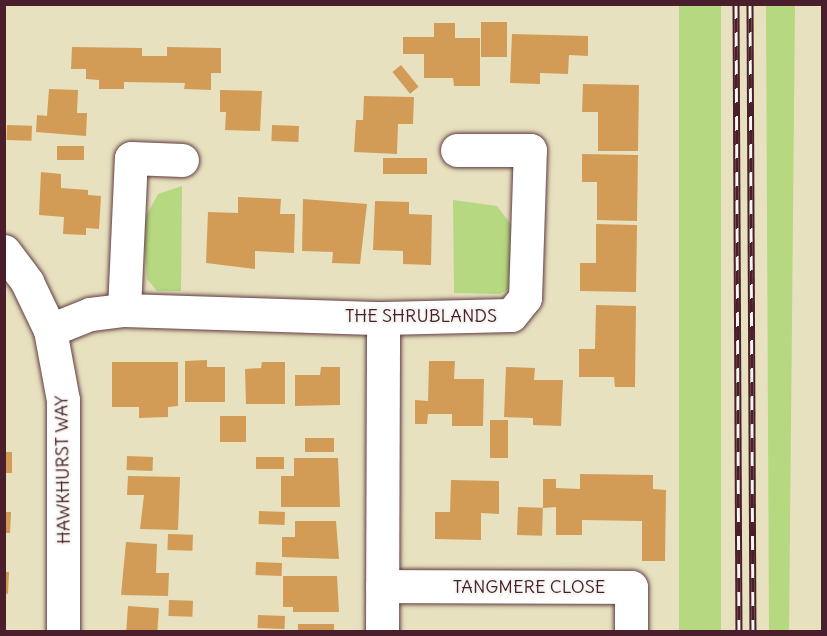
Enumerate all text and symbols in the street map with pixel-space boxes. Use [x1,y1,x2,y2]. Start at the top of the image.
street label: THE SHRUBLANDS [345,305,497,327]
street label: HAWKHURST WAY [51,396,75,544]
street label: TANGMERE CLOSE [453,576,605,598]

